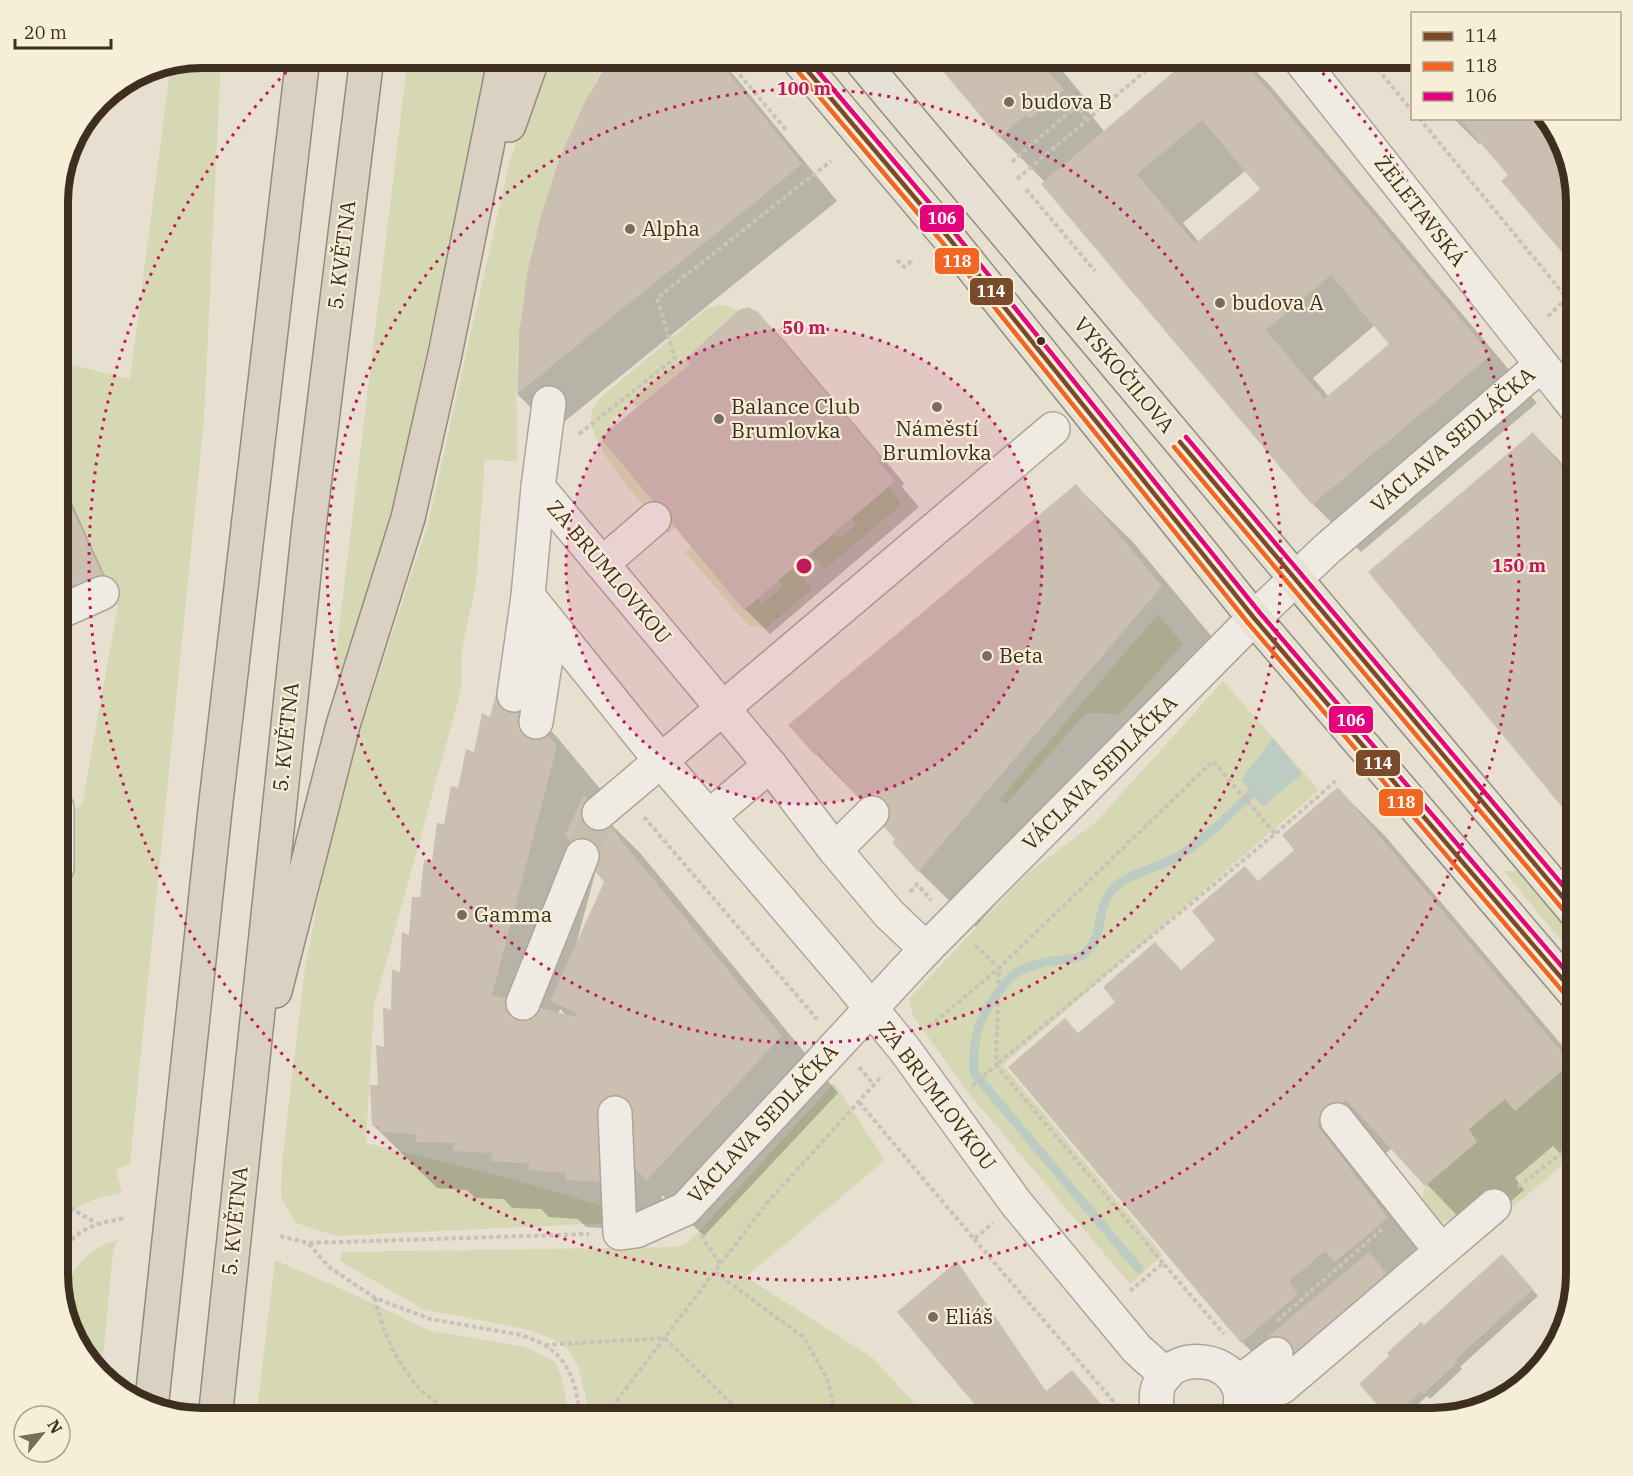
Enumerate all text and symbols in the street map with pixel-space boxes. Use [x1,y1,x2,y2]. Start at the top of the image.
scale bar [15,12,111,50]
legend [1411,12,1621,120]
text: 20 m [24,21,67,44]
text: 114 [1465,24,1497,47]
text: 118 [1465,54,1497,77]
text: 100 m [777,77,832,100]
text: 106 [1465,84,1497,107]
place label: budova B [1021,87,1112,115]
marker: budova B [1002,95,1016,109]
street label: ŽELETAVSKÁ [1369,149,1473,272]
street label: 5. KVĚTNA [320,198,362,311]
line badge: 106 [919,204,965,233]
text: 106 [928,208,956,228]
place label: Alpha [642,214,700,242]
marker: Alpha [623,222,637,236]
line badge: 118 [934,247,980,275]
text: 118 [943,251,972,271]
line badge: 114 [969,277,1014,306]
text: 114 [977,281,1006,301]
place label: budova A [1232,288,1324,316]
marker: budova A [1213,296,1227,310]
street label: VYSKOČILOVA [1068,310,1182,439]
text: 50 m [782,316,826,339]
unlabelled marker [1035,335,1047,347]
street label: VÁCLAVA SEDLÁČKA [1364,360,1541,518]
place label: Balance Club Brumlovka [731,392,860,444]
marker: Náměstí Brumlovka [930,400,944,414]
marker: Balance Club Brumlovka [712,412,726,426]
place label: Náměstí Brumlovka [882,414,992,466]
street label: ZA BRUMLOVKOU [541,493,678,649]
text: 150 m [1492,554,1547,577]
centre of rings [794,556,814,576]
place label: Beta [999,641,1043,669]
marker: Beta [980,649,994,663]
street label: 5. KVĚTNA [265,680,305,793]
street label: VÁCLAVA SEDLÁČKA [1016,688,1183,856]
line badge: 106 [1328,705,1374,734]
text: 106 [1337,710,1365,730]
line badge: 114 [1355,749,1401,777]
text: 114 [1364,753,1393,773]
line badge: 118 [1378,788,1424,817]
text: 118 [1387,792,1416,812]
place label: Gamma [474,900,552,928]
marker: Gamma [455,908,469,922]
street label: ZA BRUMLOVKOU [873,1015,1003,1176]
street label: VÁCLAVA SEDLÁČKA [681,1037,844,1209]
street label: 5. KVĚTNA [214,1164,254,1277]
place label: Eliáš [945,1302,993,1330]
marker: Eliáš [926,1310,940,1324]
north arrow [12,1404,72,1464]
text: N [43,1416,67,1437]

